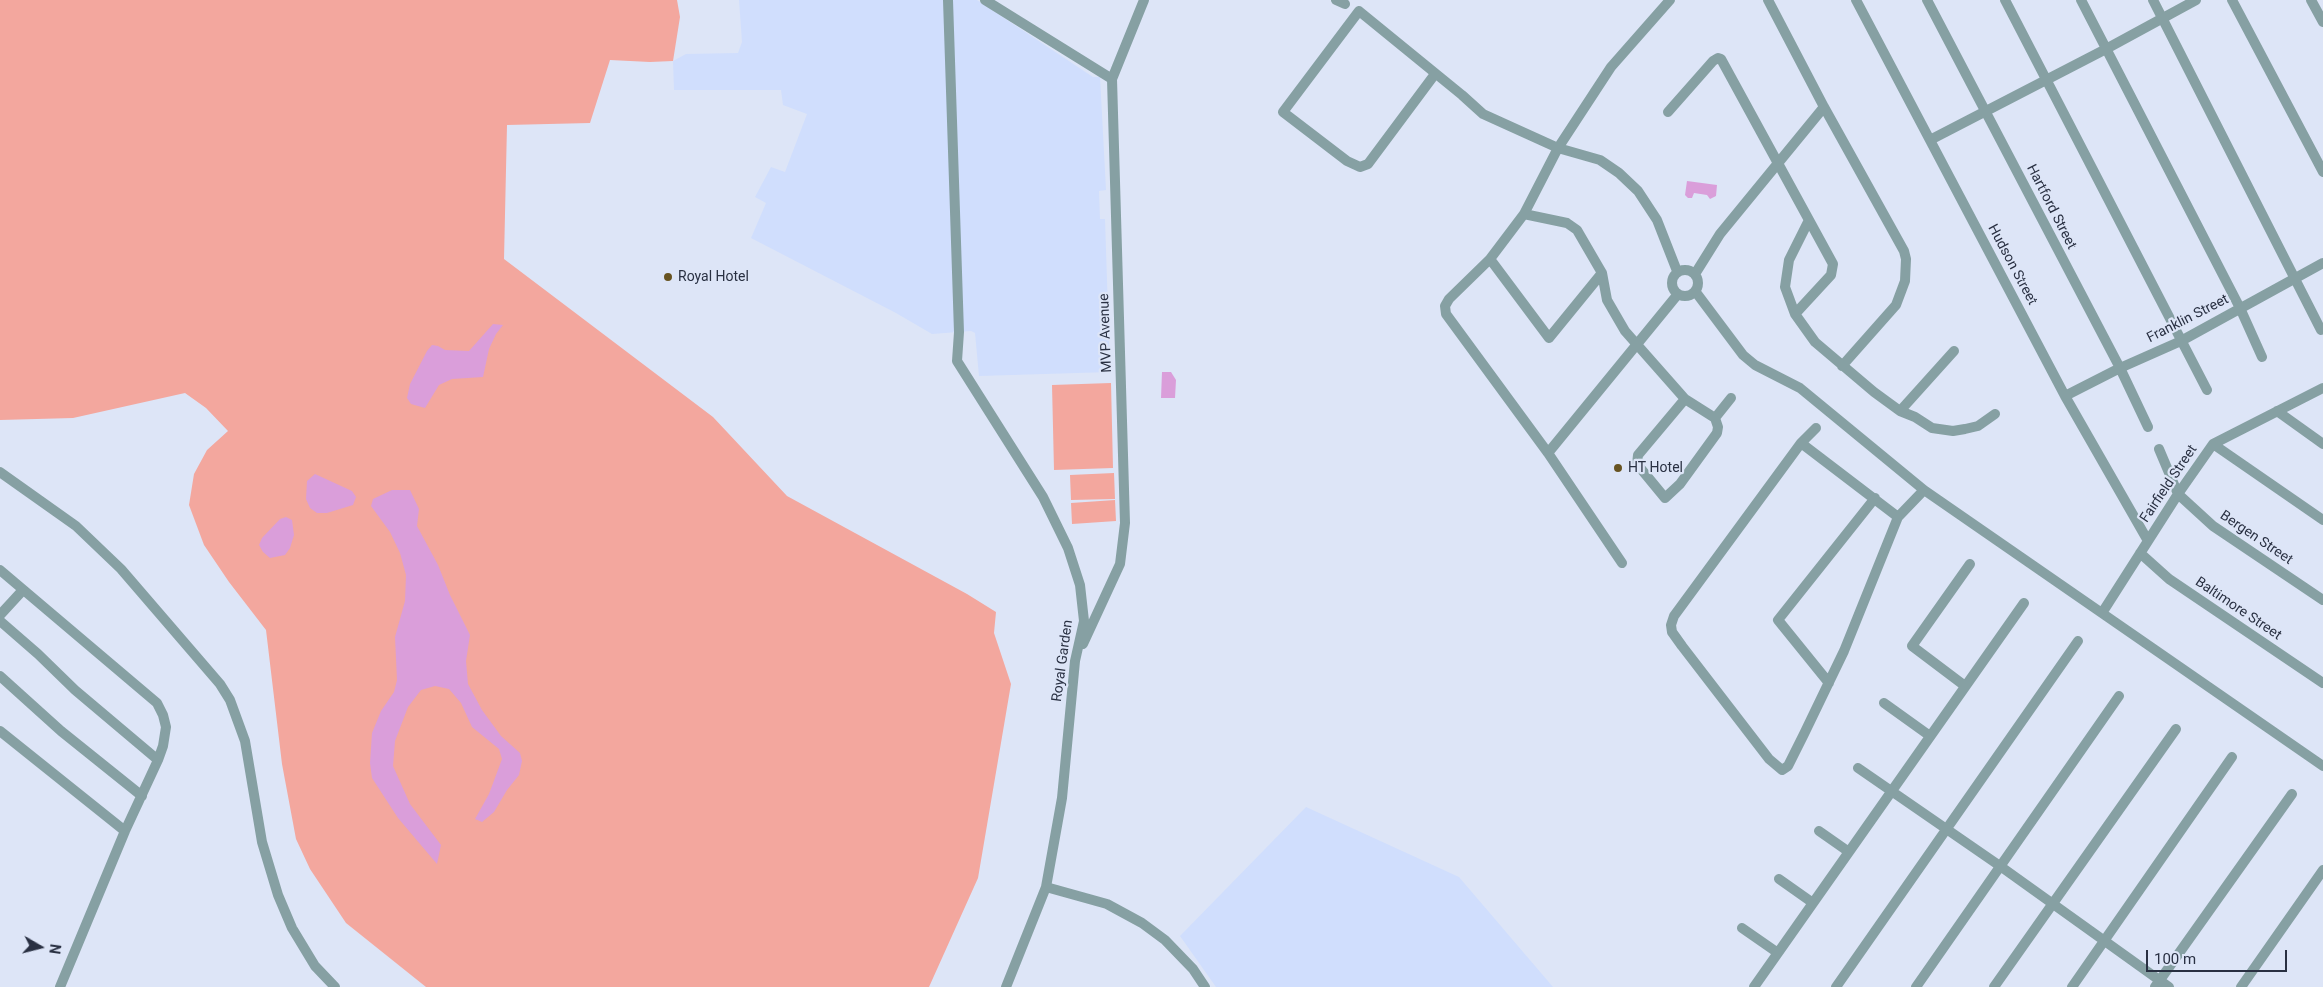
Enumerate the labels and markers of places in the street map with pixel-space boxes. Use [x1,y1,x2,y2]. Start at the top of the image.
place label: Royal Hotel [678,269,749,285]
marker: Royal Hotel [662,271,674,283]
place label: HT Hotel [1628,460,1683,476]
marker: HT Hotel [1612,462,1624,474]

